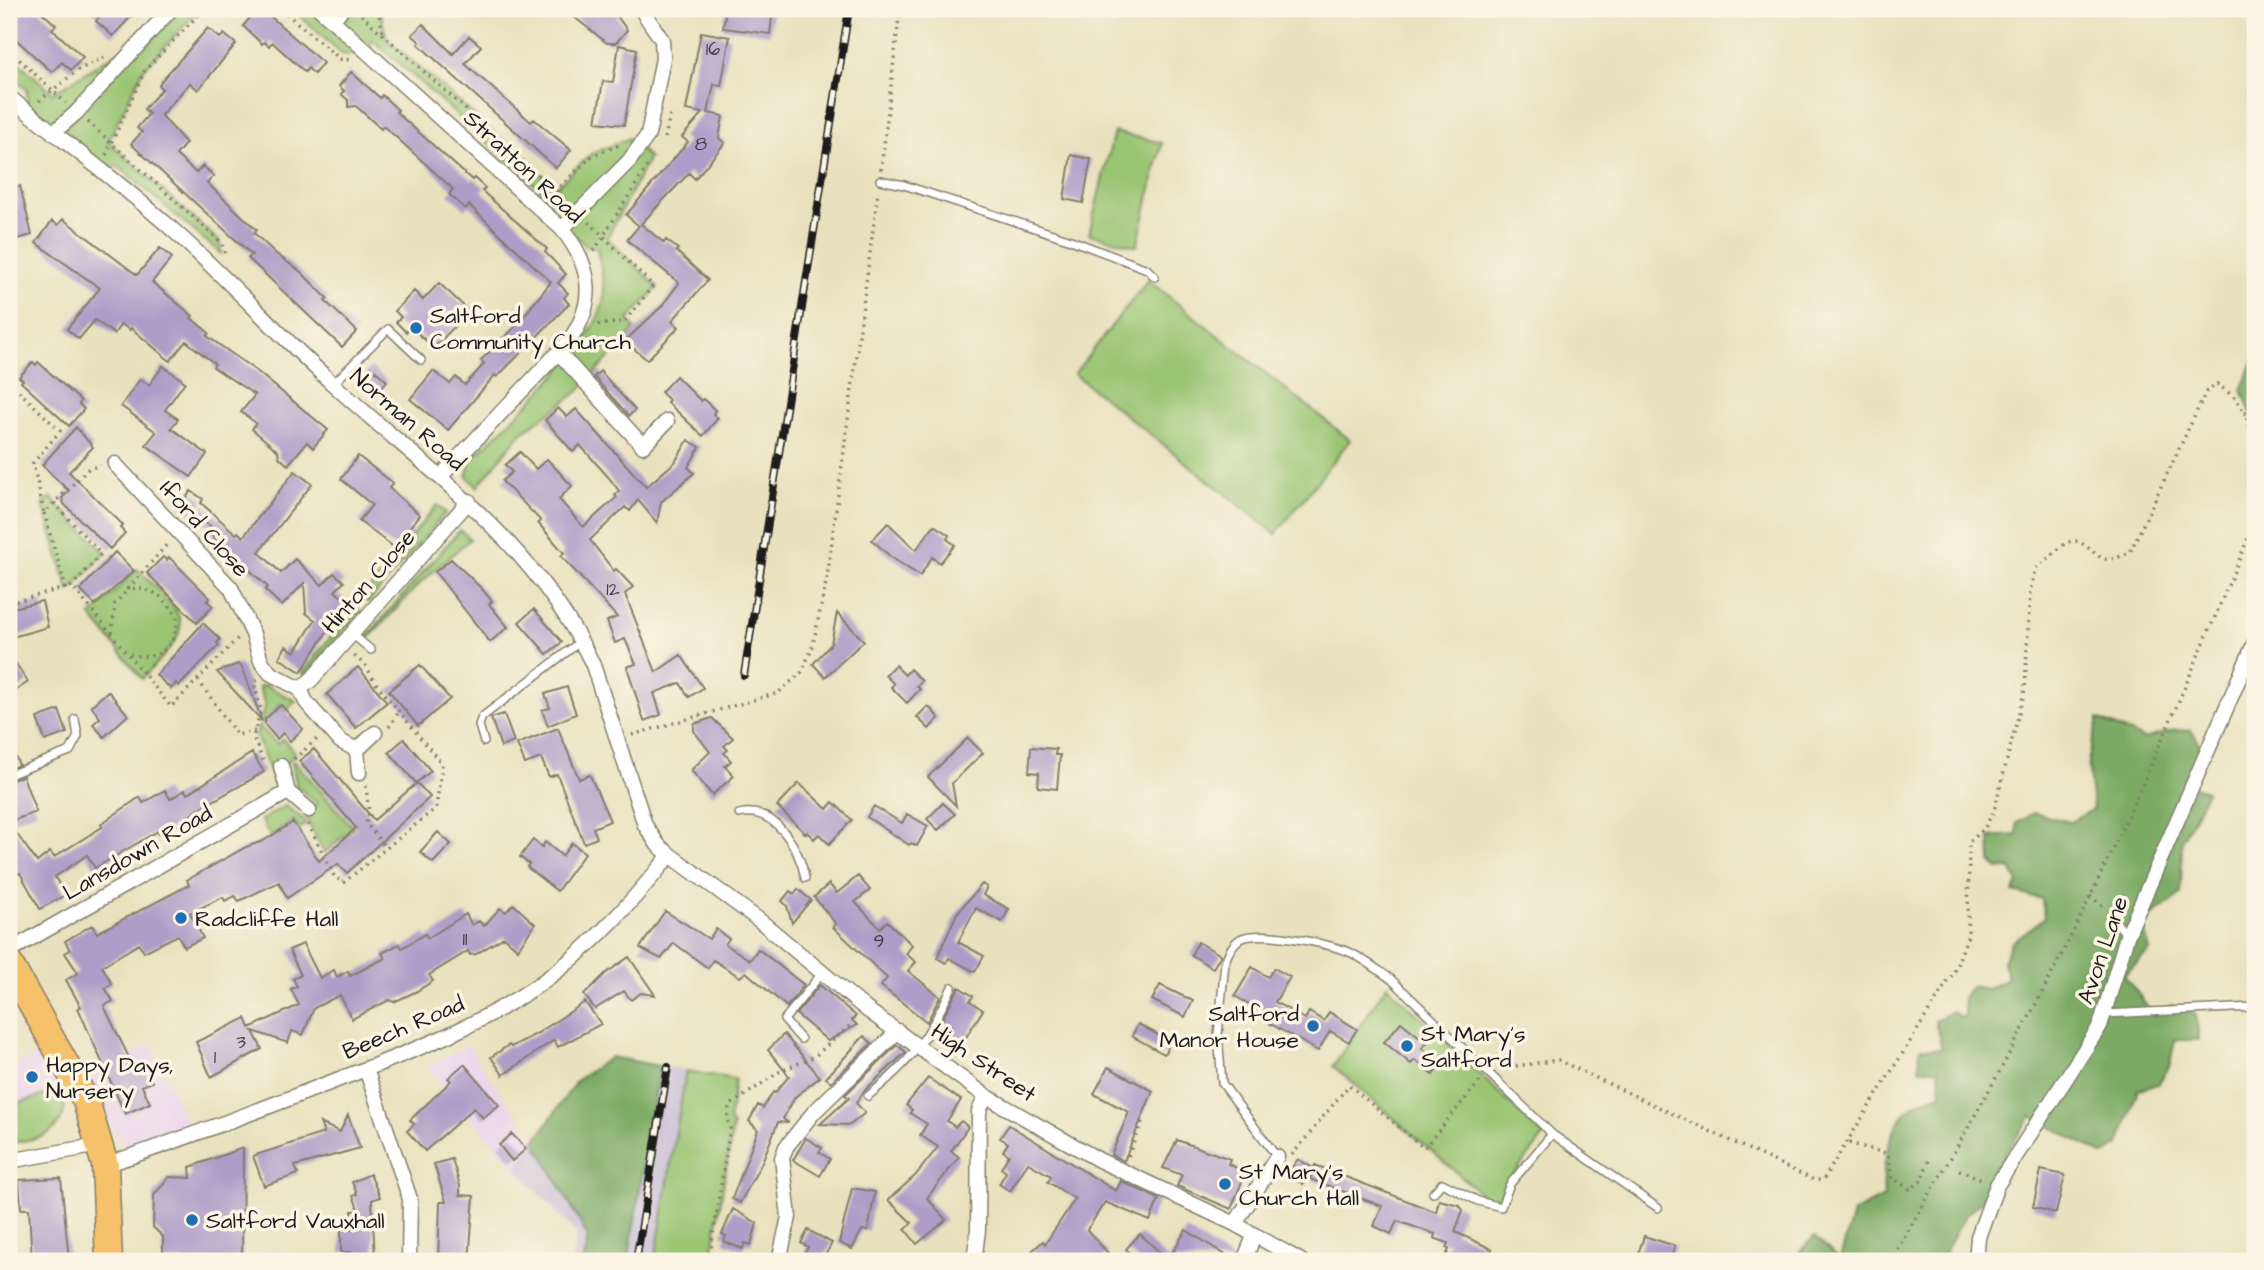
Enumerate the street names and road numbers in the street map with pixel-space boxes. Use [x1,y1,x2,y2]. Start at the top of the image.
street label: Stratton Road [456,103,591,231]
street label: Norman Road [343,361,472,479]
street label: Iford Close [152,473,256,584]
street label: Hinton Close [314,523,423,641]
street label: Lansdown Road [57,797,218,909]
street label: Avon Lane [2070,892,2136,1008]
street label: Beech Road [338,988,469,1068]
street label: High Street [924,1016,1043,1111]

